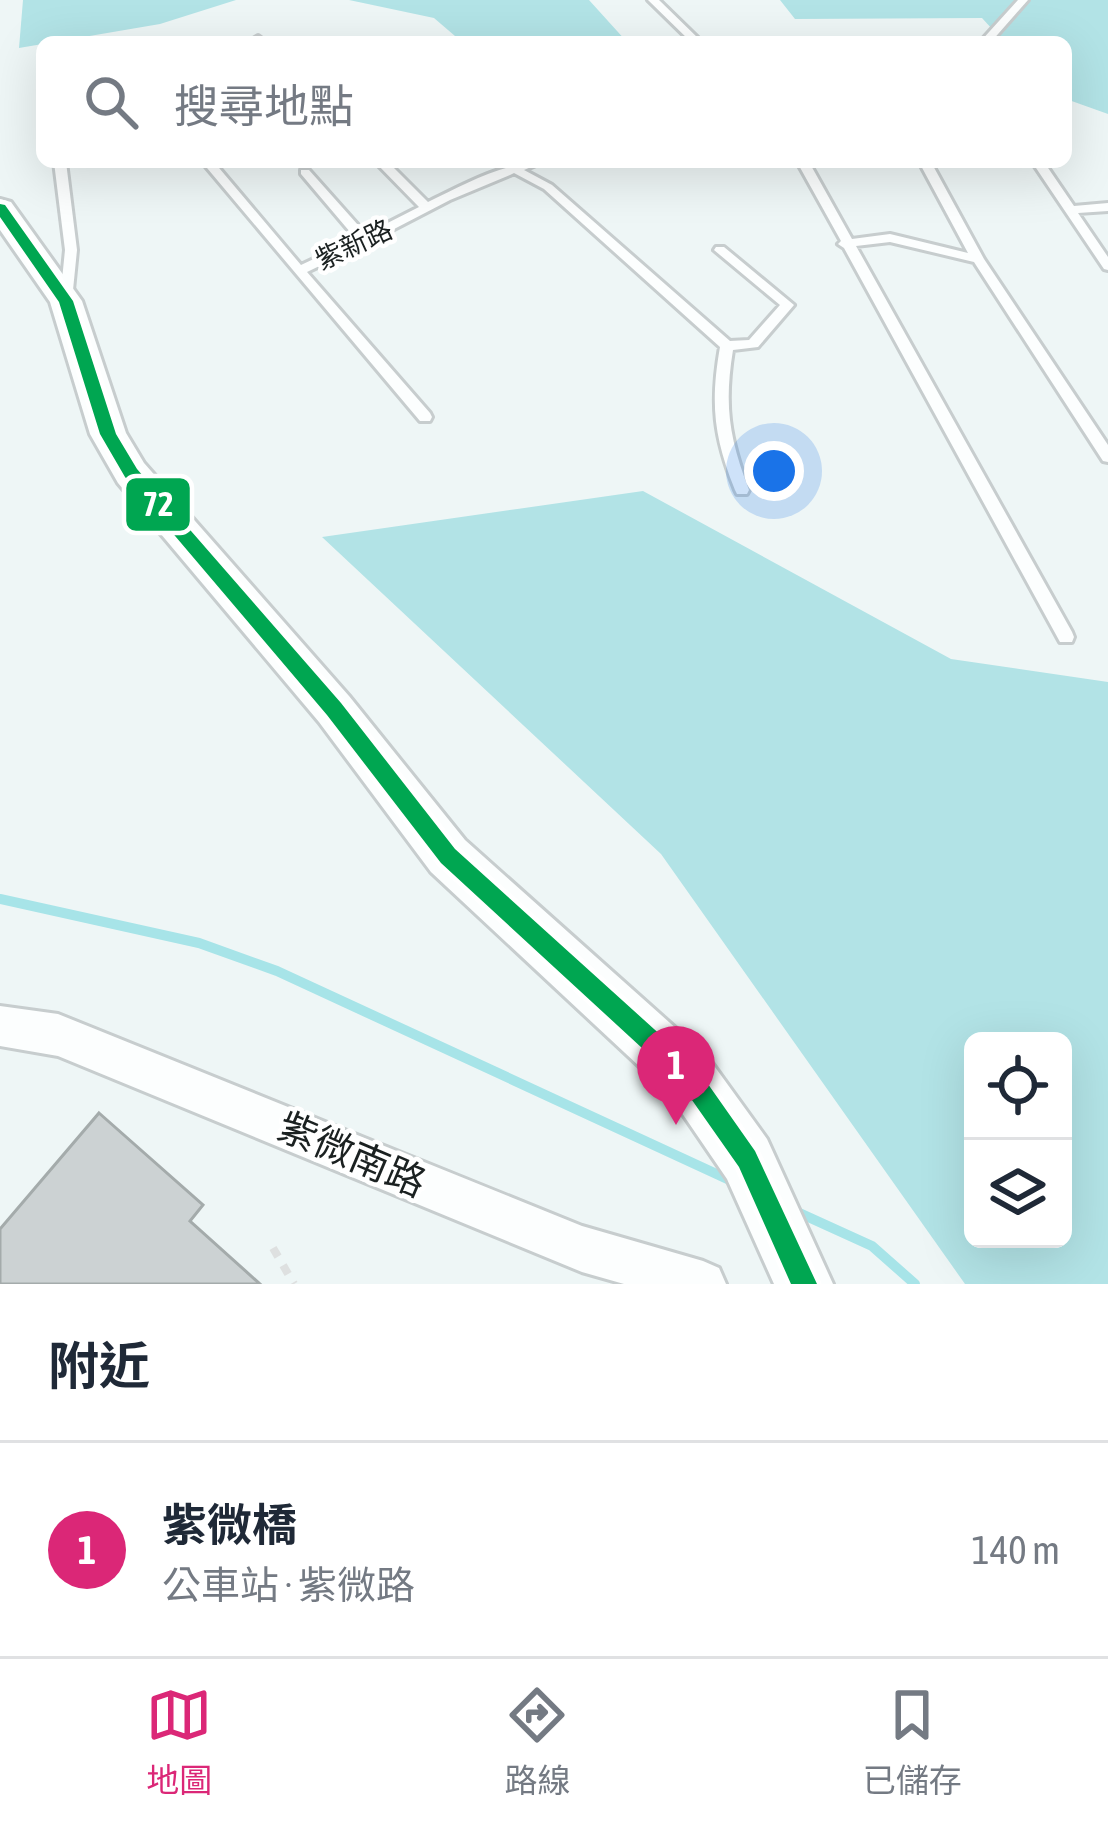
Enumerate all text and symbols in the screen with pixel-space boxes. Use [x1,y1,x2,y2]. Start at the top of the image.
search box [36,36,1072,168]
icon: search [78,69,144,135]
text: 搜尋地點 [174,80,354,132]
street label: 紫新路 [311,213,397,276]
your location [744,441,804,501]
line badge: 72 [124,476,192,533]
text: 72 [142,485,174,523]
pin: 1 [637,1026,715,1125]
map controls [964,1032,1072,1248]
button: locate [964,1032,1072,1140]
street label: 紫微南路 [272,1103,432,1205]
button: layers [964,1140,1072,1248]
text: 附近 [48,1336,150,1395]
text: 紫微橋 [162,1499,297,1551]
text: 1 [78,1528,96,1572]
text: 140 m [972,1528,1060,1572]
text: 公車站 · 紫微路 [162,1563,415,1607]
tab: 地圖 [146,1682,212,1802]
tab: 路線 [504,1682,570,1802]
tab: 已儲存 [863,1682,962,1802]

